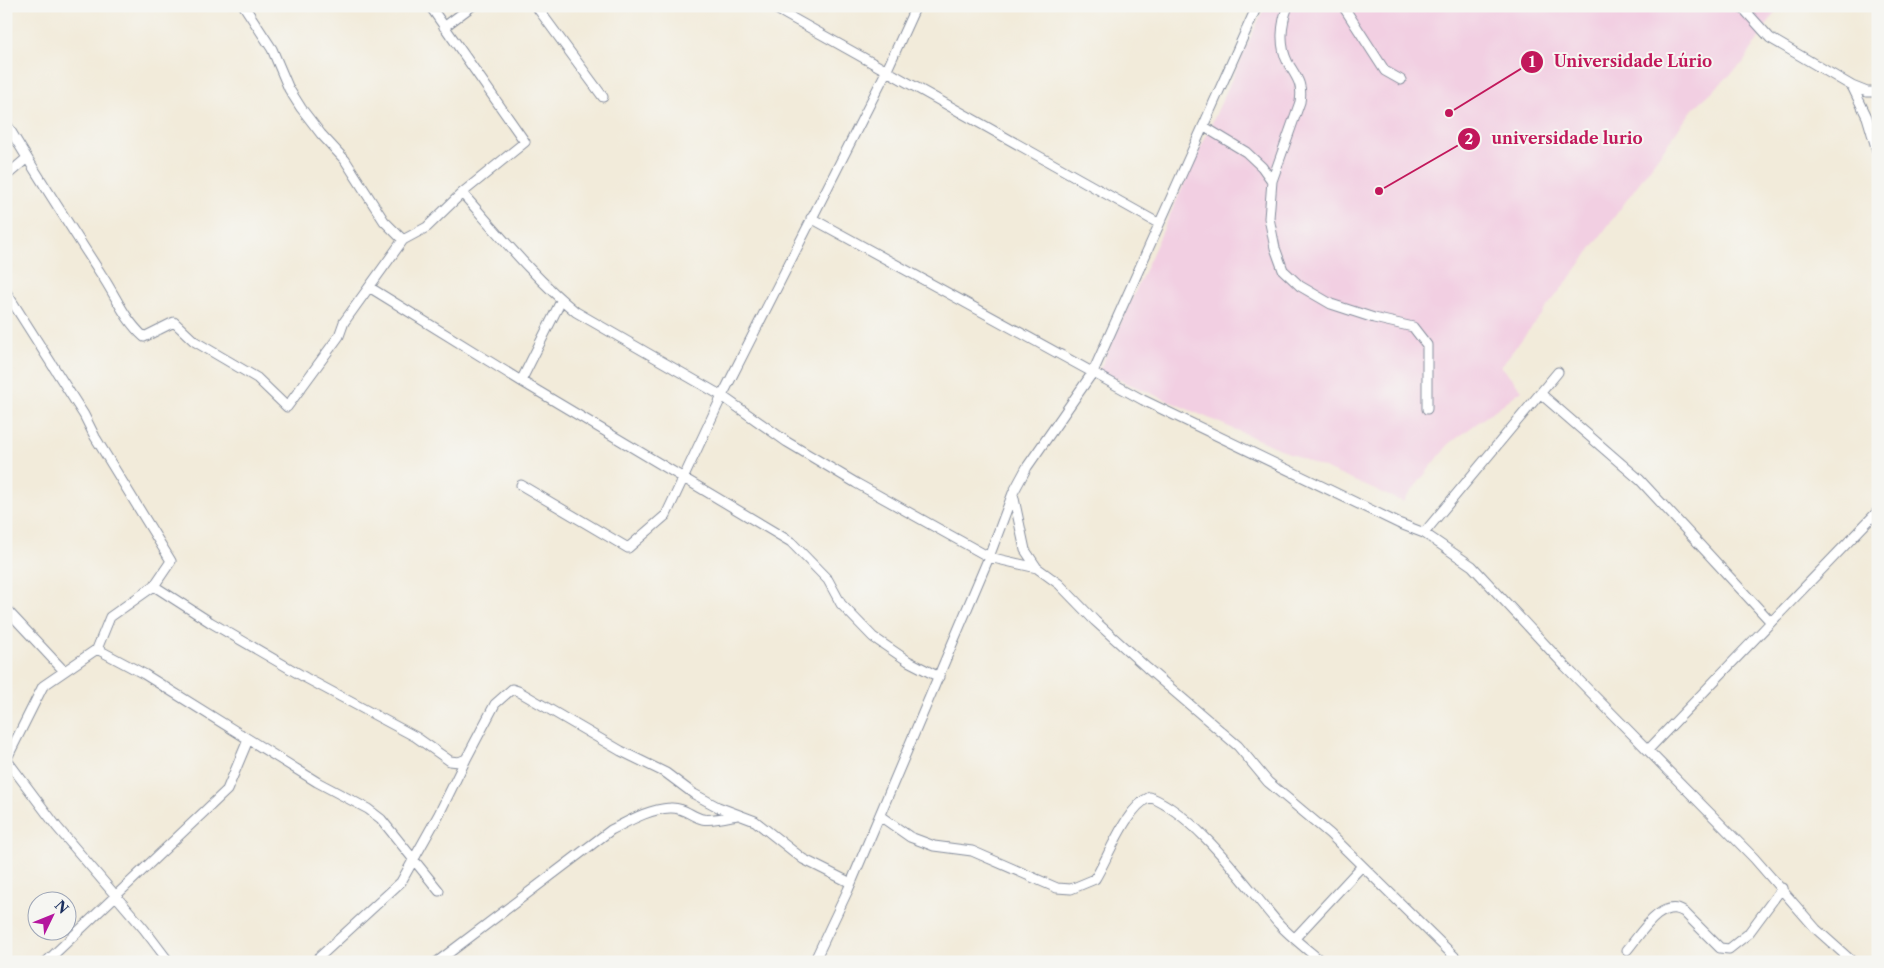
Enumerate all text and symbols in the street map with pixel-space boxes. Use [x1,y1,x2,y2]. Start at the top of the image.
callout: Universidade Lúrio [1519,46,1723,77]
text: Universidade Lúrio [1554,51,1712,71]
text: 1 [1529,52,1536,71]
callout: universidade lurio [1457,123,1653,154]
text: universidade lurio [1491,128,1643,148]
text: 2 [1465,129,1474,148]
north arrow [28,890,78,940]
text: N [51,897,72,918]

